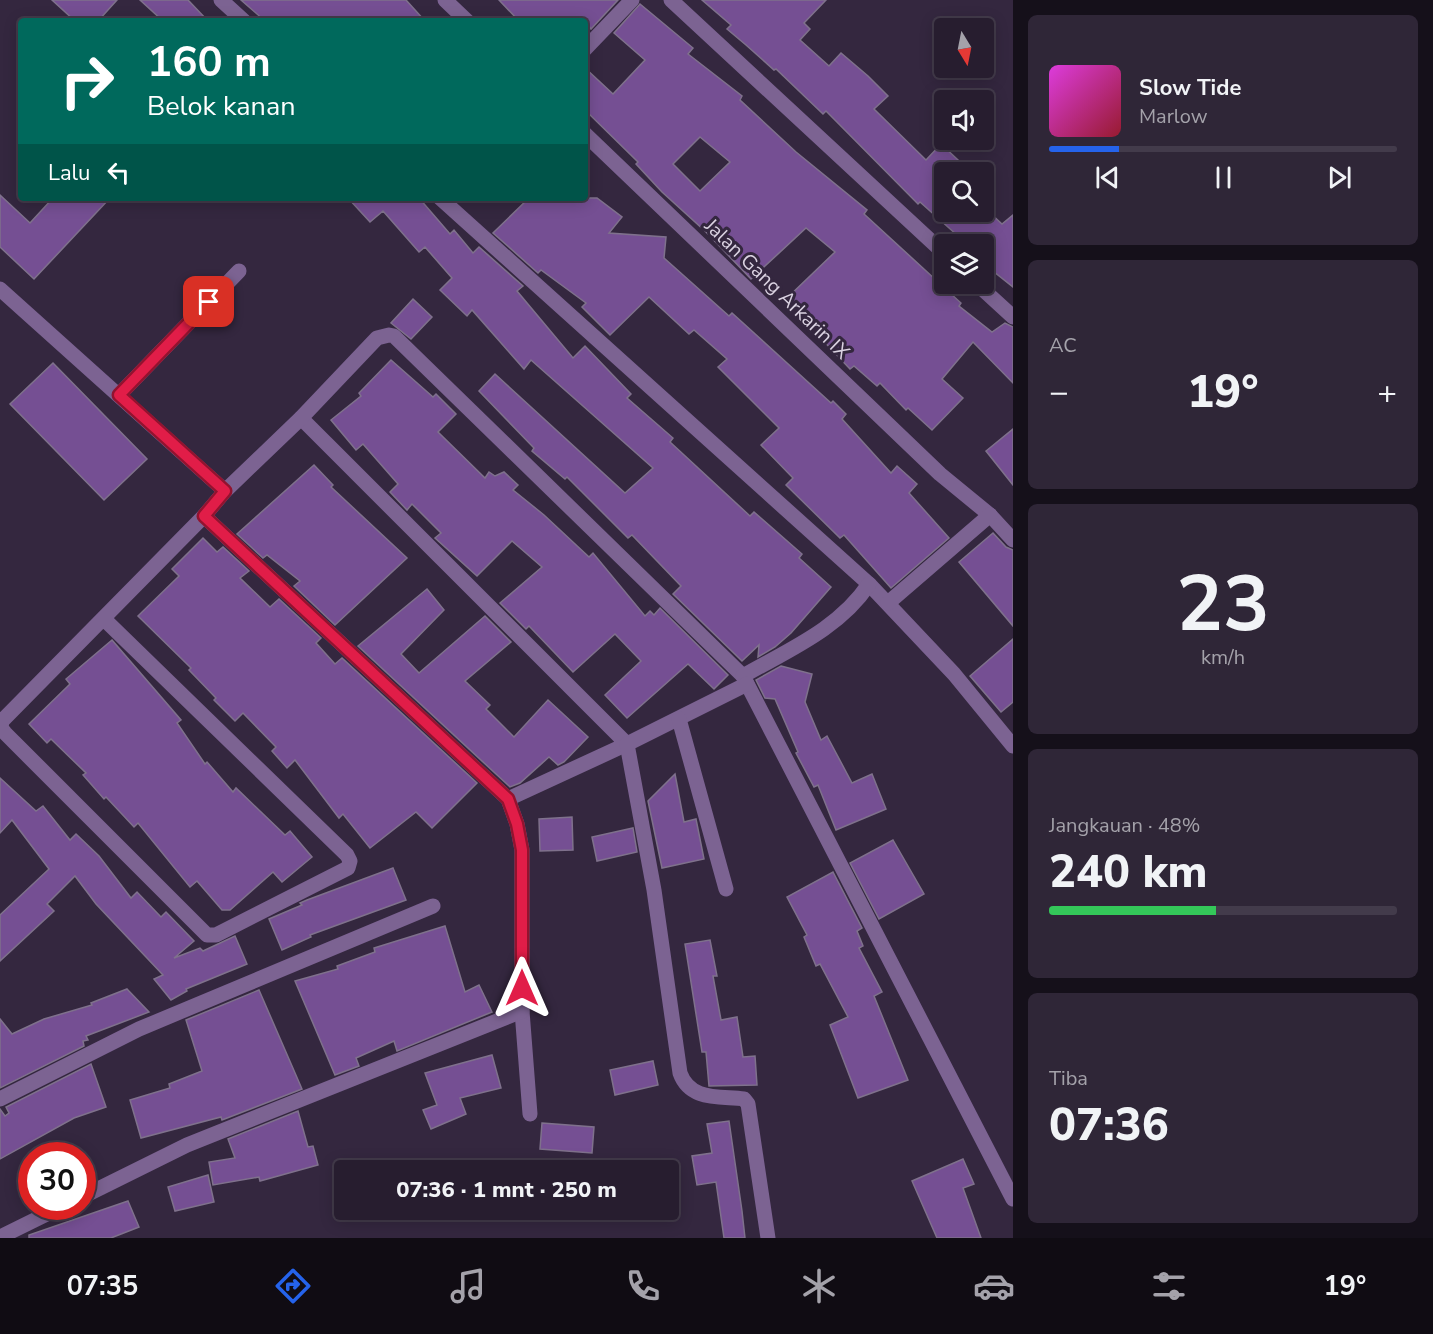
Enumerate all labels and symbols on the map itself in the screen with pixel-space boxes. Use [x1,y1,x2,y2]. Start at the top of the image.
north arrow [934,18,994,78]
street label: Jalan Gang Arkarin IX [698,212,855,365]
pin [183,276,234,327]
position arrow [490,956,554,1020]
speed limit sign: 30 [18,1142,96,1220]

